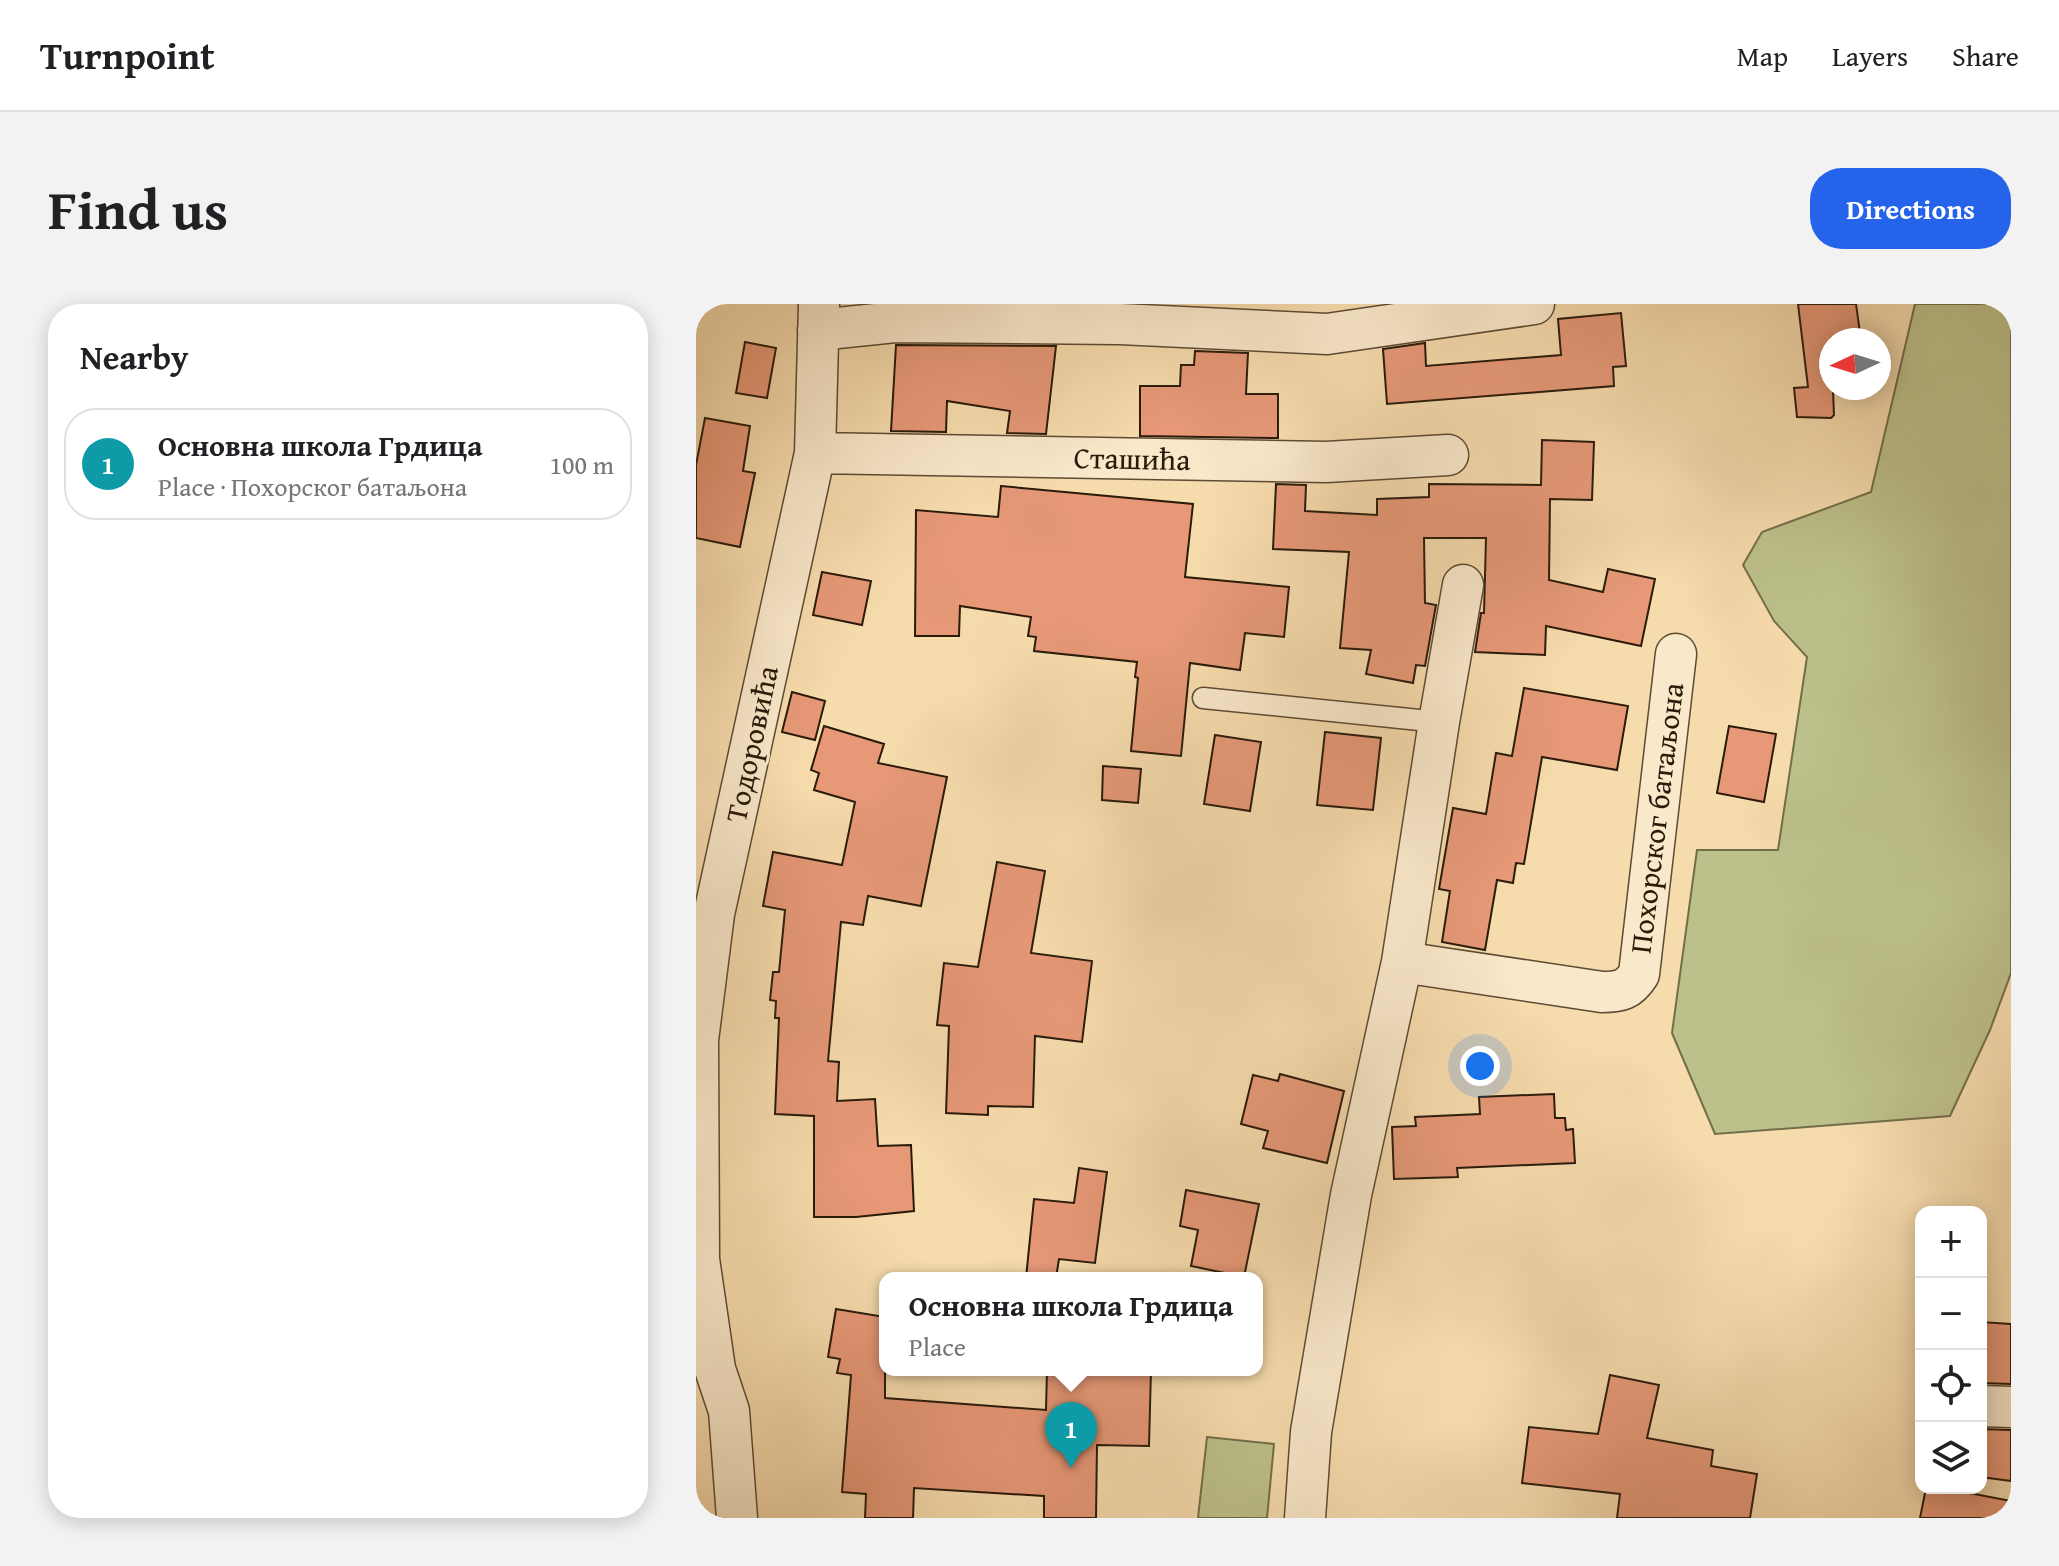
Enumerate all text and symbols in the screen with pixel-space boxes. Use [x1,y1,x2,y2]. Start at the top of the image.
text: Turnpoint [40,27,215,83]
text: Map [1737,35,1788,76]
text: Layers [1832,35,1908,76]
text: Share [1952,35,2019,76]
text: Find us [48,167,228,250]
button: Directions [1810,168,2011,249]
north arrow [1819,328,1891,400]
text: Nearby [80,332,189,381]
text: Основна школа Грдица [158,423,483,467]
street label: Сташића [1073,435,1191,481]
text: 1 [101,445,115,484]
text: 100 m [549,445,614,484]
text: Place · Похорског батаљона [158,467,467,506]
street label: Тодоровића [713,661,789,826]
street label: Похорског батаљона [1618,679,1695,956]
your location [1460,1046,1500,1086]
map controls [1915,1206,1987,1494]
button: + [1915,1206,1987,1278]
popup [879,1272,1263,1376]
button: − [1915,1278,1987,1350]
text: Основна школа Грдица [909,1283,1233,1327]
text: Place [909,1327,966,1366]
button: locate [1915,1350,1987,1422]
pin: 1 [1045,1402,1097,1468]
button: layers [1915,1422,1987,1494]

